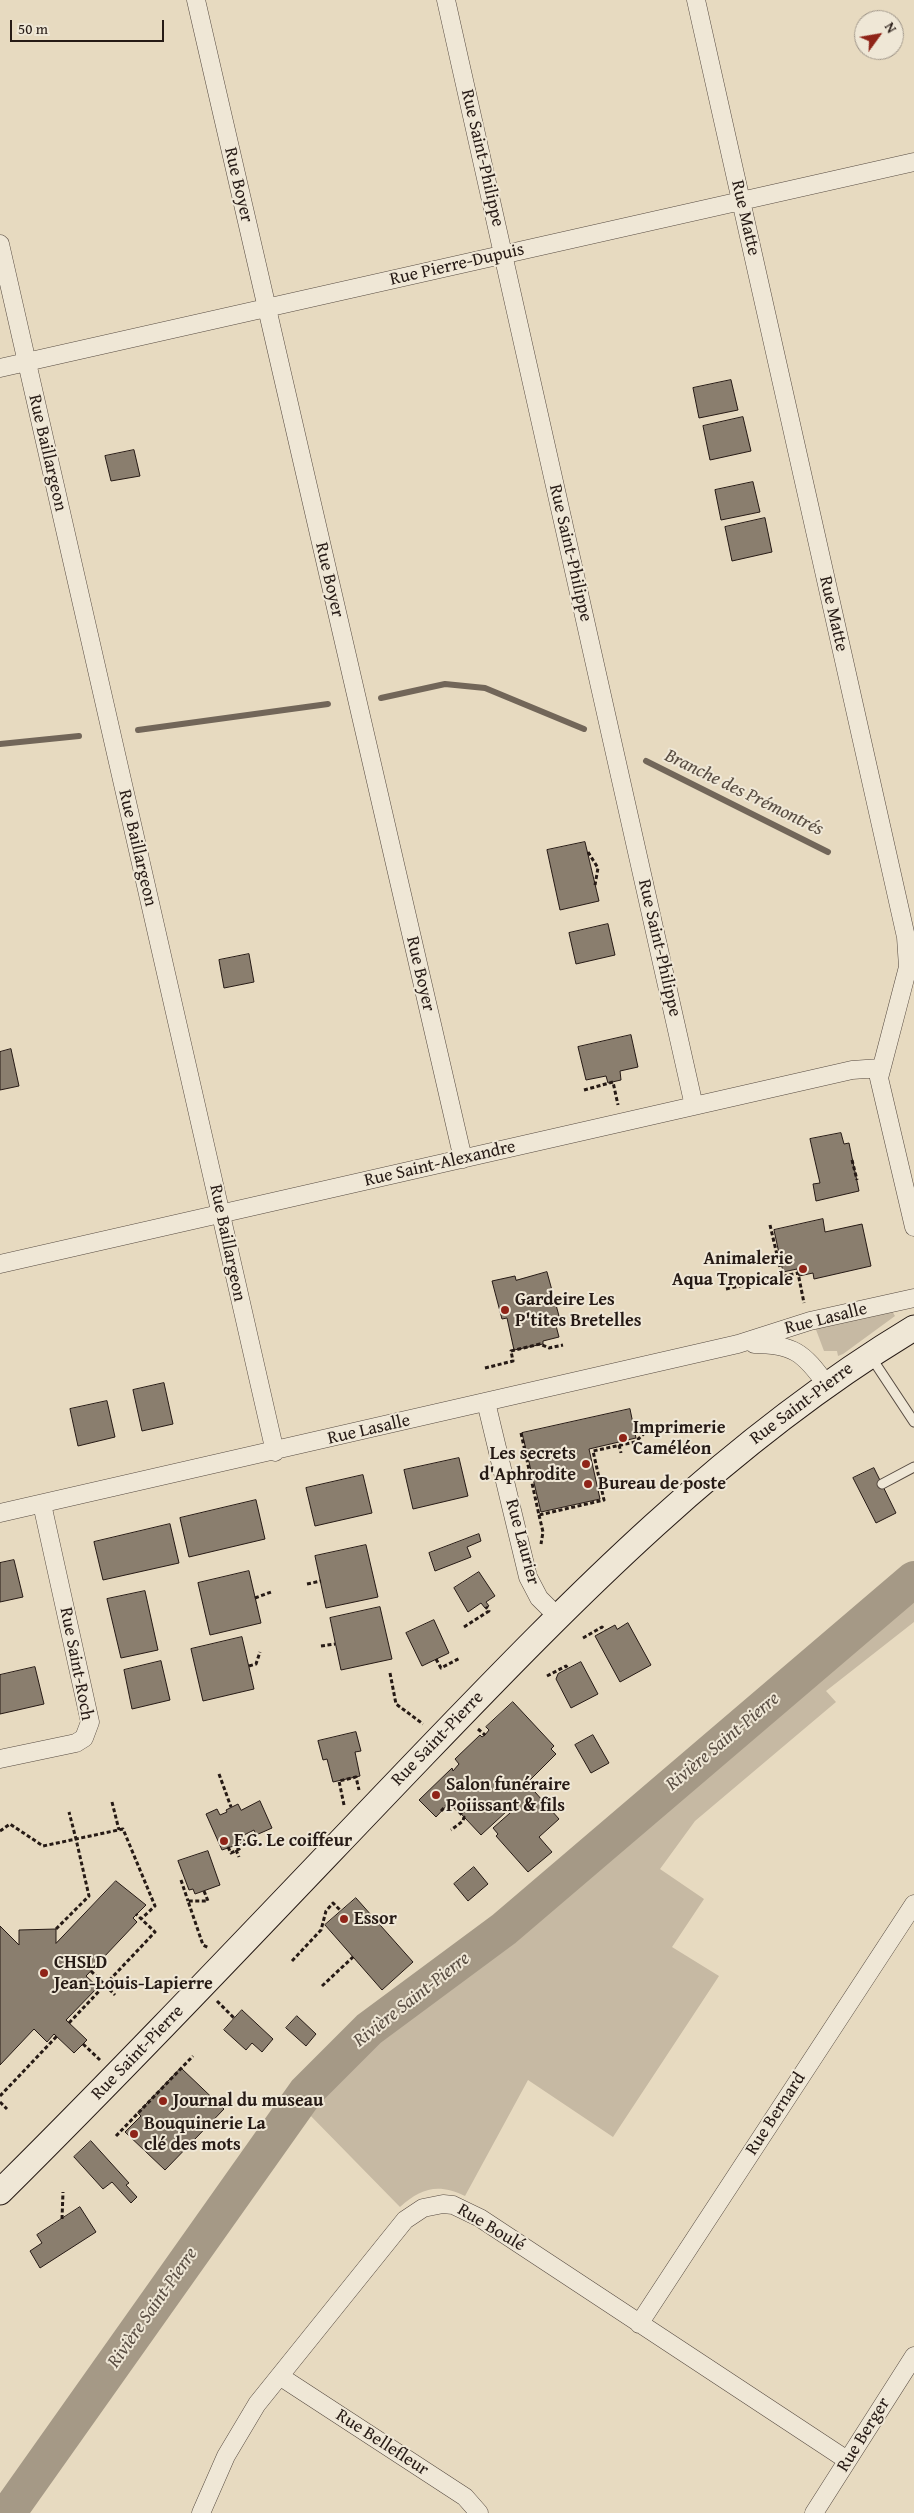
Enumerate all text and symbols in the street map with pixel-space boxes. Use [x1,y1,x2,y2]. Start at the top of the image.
scale bar [12,10,166,42]
north arrow [854,10,904,60]
text: 50 m [18,18,48,39]
text: N [880,18,902,37]
street label: Rue Saint-Philippe [456,87,508,229]
street label: Rue Boyer [219,145,257,225]
street label: Rue Matte [726,178,764,258]
street label: Rue Pierre-Dupuis [388,239,526,291]
street label: Rue Baillargeon [23,393,71,513]
street label: Rue Saint-Philippe [544,482,596,624]
street label: Rue Boyer [310,540,348,620]
street label: Rue Matte [814,574,852,654]
water label: Branche des Prémontrés [661,745,827,841]
street label: Rue Baillargeon [113,788,161,908]
street label: Rue Saint-Philippe [633,877,685,1019]
street label: Rue Boyer [401,934,439,1014]
street label: Rue Saint-Alexandre [362,1136,518,1192]
street label: Rue Baillargeon [204,1183,250,1303]
place label: Animalerie Aqua Tropicale [672,1248,793,1290]
marker: Animalerie Aqua Tropicale [797,1263,809,1275]
place label: Gardeire Les P'tites Bretelles [515,1289,642,1332]
street label: Rue Lasalle [783,1298,869,1340]
marker: Gardeire Les P'tites Bretelles [499,1304,511,1316]
street label: Rue Saint-Pierre [746,1358,858,1450]
street label: Rue Lasalle [326,1410,412,1450]
place label: Imprimerie Caméléon [633,1417,726,1460]
marker: Imprimerie Caméléon [617,1432,629,1444]
place label: Les secrets d'Aphrodite [479,1443,576,1486]
marker: Les secrets d'Aphrodite [580,1458,592,1470]
place label: Bureau de poste [598,1473,726,1495]
marker: Bureau de poste [582,1478,594,1490]
street label: Rue Laurier [500,1497,544,1587]
street label: Rue Saint-Roch [54,1606,98,1722]
street label: Rue Saint-Pierre [387,1687,489,1791]
water label: Rivière Saint-Pierre [662,1688,784,1796]
place label: Salon funéraire Poiissant & fils [446,1774,570,1816]
marker: Salon funéraire Poiissant & fils [430,1789,442,1801]
place label: F.G. Le coiffeur [234,1830,352,1852]
marker: F.G. Le coiffeur [218,1835,230,1847]
place label: Essor [354,1908,397,1930]
marker: Essor [338,1913,350,1925]
water label: Rivière Saint-Pierre [349,1947,475,2053]
place label: CHSLD Jean-Louis-Lapierre [54,1952,213,1995]
marker: CHSLD Jean-Louis-Lapierre [38,1967,50,1979]
street label: Rue Saint-Pierre [87,2001,189,2105]
street label: Rue Bernard [741,2069,811,2159]
place label: Journal du museau [173,2090,323,2112]
marker: Journal du museau [157,2095,169,2107]
place label: Bouquinerie La clé des mots [144,2113,266,2156]
marker: Bouquinerie La clé des mots [128,2128,140,2140]
street label: Rue Boulé [453,2199,529,2257]
water label: Rivière Saint-Pierre [103,2244,203,2372]
street label: Rue Berger [833,2394,895,2476]
street label: Rue Bellefleur [332,2405,432,2481]

